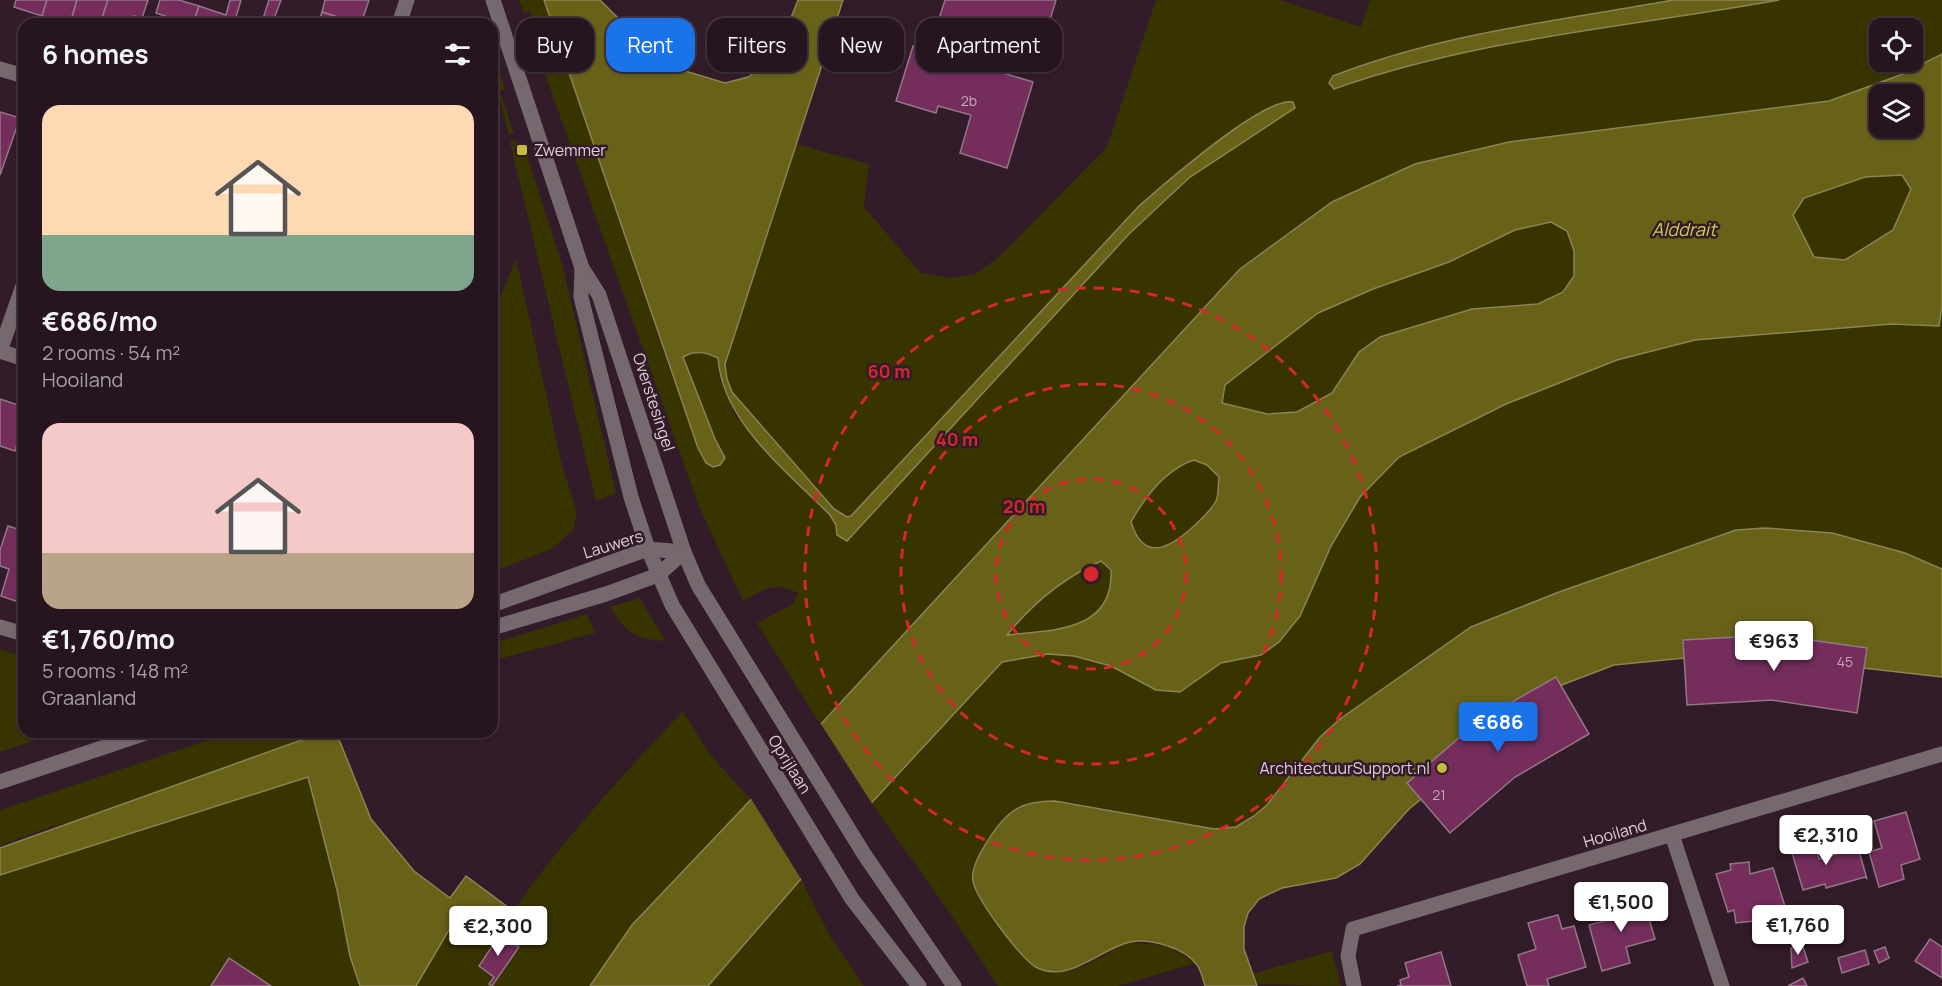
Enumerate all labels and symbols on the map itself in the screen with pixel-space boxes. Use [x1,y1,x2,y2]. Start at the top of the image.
house number: 2b [961,91,977,110]
place label: Zwemmer [534,139,606,161]
marker: Zwemmer [515,143,529,157]
water label: Alddrait [1652,217,1718,241]
street label: Overstesingel [628,350,680,454]
text: 60 m [868,359,910,383]
text: 40 m [936,427,978,451]
text: 20 m [1003,494,1045,518]
street label: Lauwers [580,524,646,564]
centre of rings [1081,564,1101,584]
pin: €963 [1738,621,1810,672]
house number: 45 [1837,652,1853,671]
pin: €686 [1462,702,1534,753]
street label: Oprijlaan [763,730,817,798]
place label: ArchitectuurSupport.nl [1259,757,1430,779]
marker: ArchitectuurSupport.nl [1435,761,1449,775]
house number: 21 [1432,785,1446,804]
street label: Hooiland [1581,813,1649,853]
pin: €2,310 [1777,815,1875,866]
pin: €1,500 [1572,882,1670,933]
pin: €1,760 [1749,905,1847,956]
pin: €2,300 [449,906,547,957]

